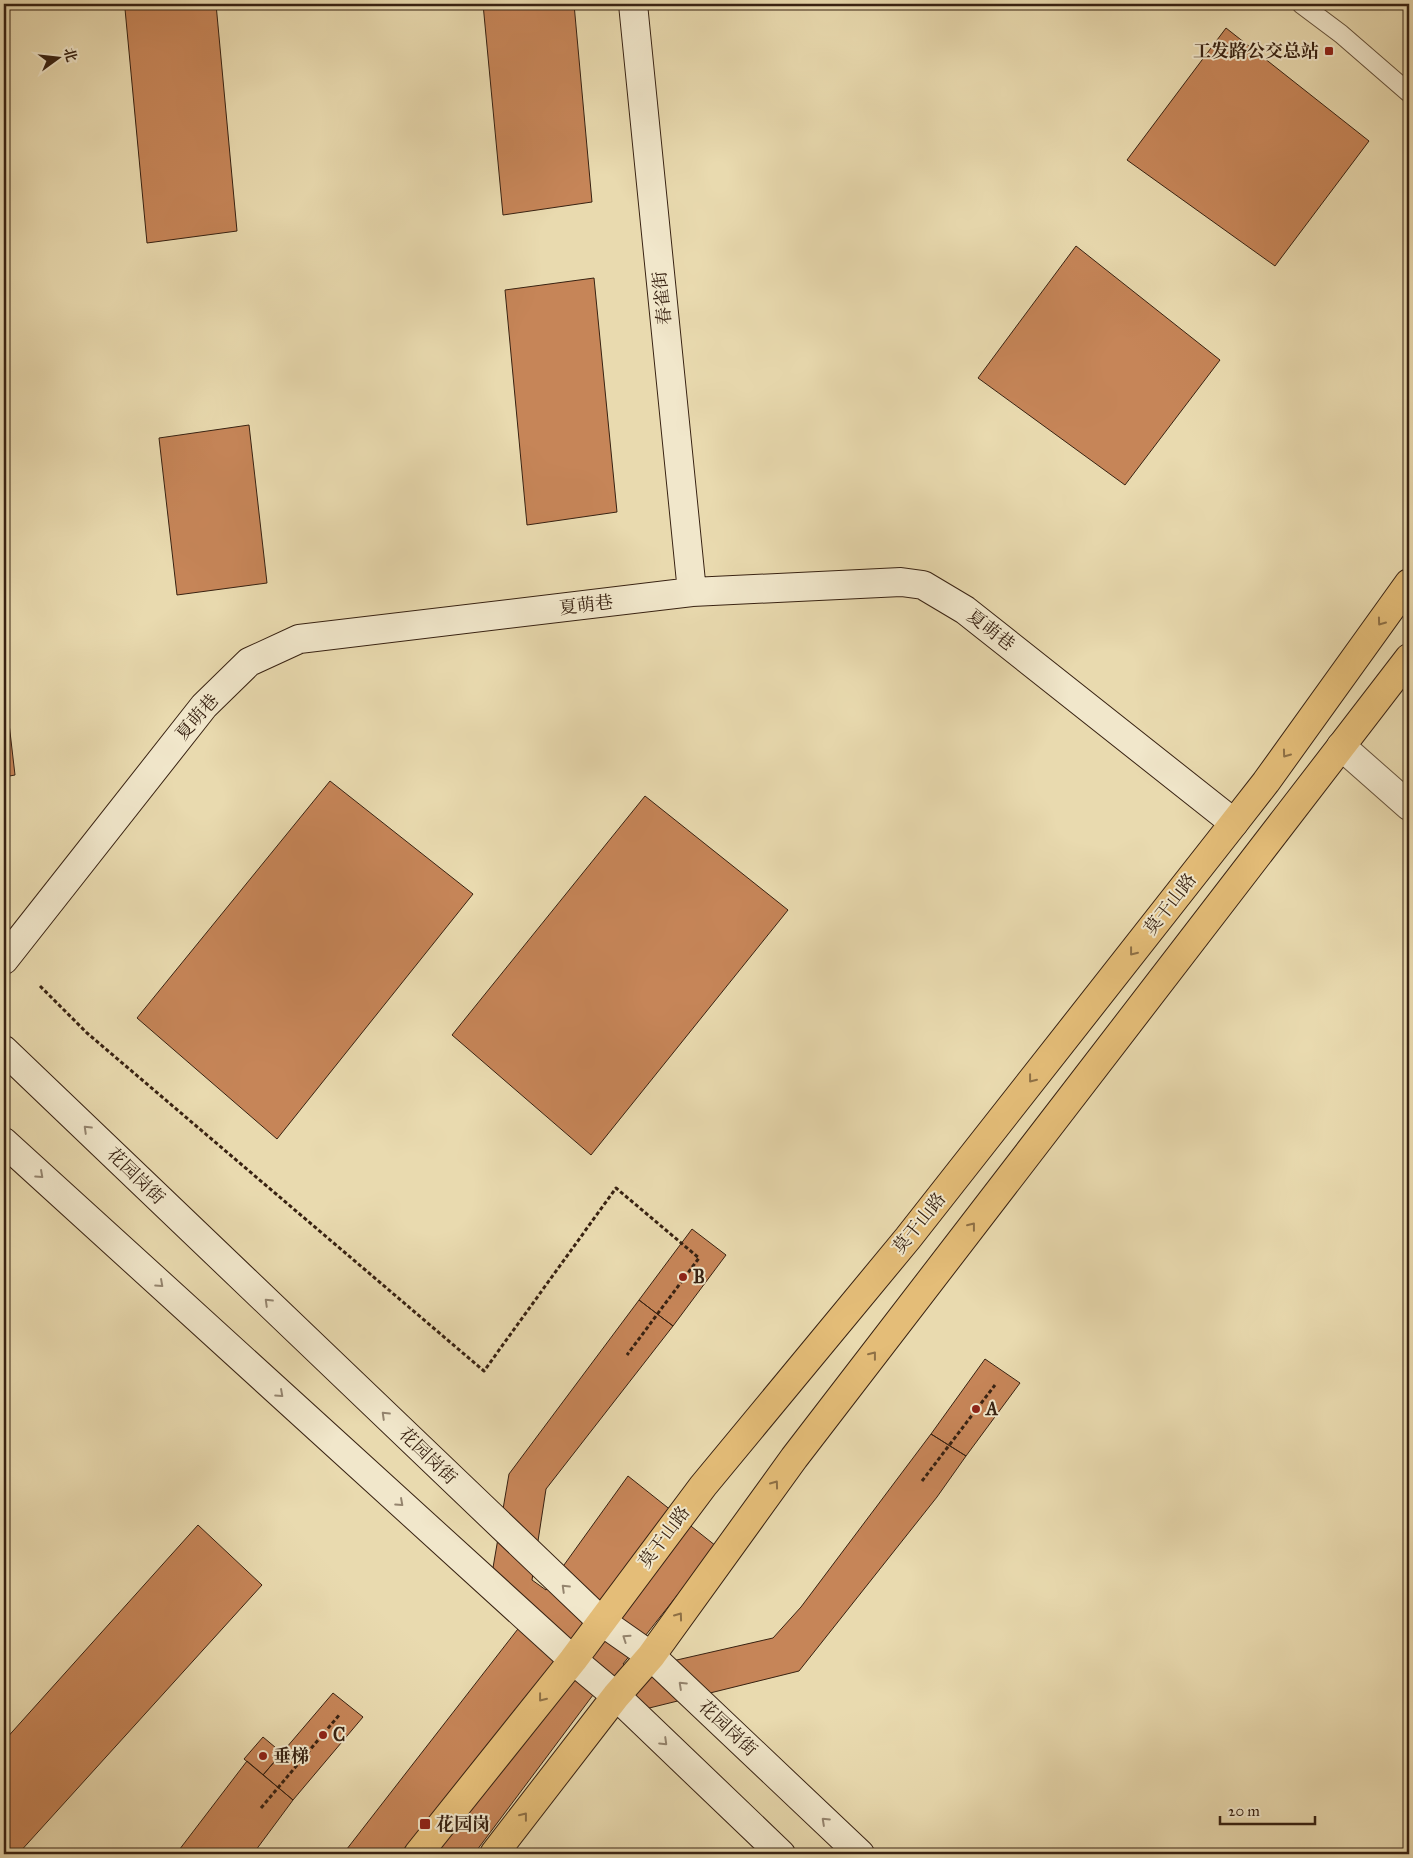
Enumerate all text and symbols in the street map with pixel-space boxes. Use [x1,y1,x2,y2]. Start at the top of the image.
north arrow [32,32,82,82]
place label: 工发路公交总站 [1193,40,1319,62]
marker: 工发路公交总站 [1323,45,1335,57]
text: 北 [60,46,80,64]
street label: 春雀街 [648,270,676,326]
street label: 夏萌巷 [558,591,614,619]
street label: 夏萌巷 [963,605,1019,655]
one-way arrow [1378,616,1387,626]
street label: 夏萌巷 [171,689,223,745]
one-way arrow [1283,748,1292,758]
street label: 莫干山路 [1139,869,1201,939]
one-way arrow [1129,946,1138,955]
one-way arrow [1029,1074,1038,1083]
one-way arrow [84,1126,93,1135]
street label: 花园岗街 [102,1143,170,1209]
one-way arrow [34,1169,43,1178]
street label: 莫干山路 [888,1188,950,1258]
one-way arrow [966,1223,974,1232]
place label: B [693,1266,705,1288]
marker: B [677,1271,689,1283]
one-way arrow [154,1278,163,1287]
one-way arrow [264,1299,273,1308]
one-way arrow [867,1352,875,1361]
one-way arrow [275,1388,284,1397]
place label: A [985,1398,999,1420]
marker: A [970,1403,982,1415]
one-way arrow [382,1412,391,1421]
street label: 花园岗街 [394,1423,462,1489]
one-way arrow [768,1481,778,1490]
one-way arrow [395,1497,404,1506]
street label: 莫干山路 [634,1502,694,1572]
one-way arrow [562,1584,571,1593]
one-way arrow [674,1613,682,1622]
one-way arrow [622,1635,631,1645]
one-way arrow [678,1682,687,1691]
one-way arrow [540,1692,548,1701]
street label: 花园岗街 [694,1695,762,1761]
place label: C [333,1724,345,1746]
marker: C [317,1729,329,1741]
one-way arrow [658,1736,667,1745]
place label: 垂梯 [273,1745,309,1767]
marker: 垂梯 [257,1750,269,1762]
scale bar [1220,1793,1316,1825]
text: 20 m [1228,1802,1260,1820]
one-way arrow [518,1812,527,1822]
place label: 花园岗 [436,1813,490,1835]
marker: 花园岗 [418,1817,432,1831]
one-way arrow [822,1818,831,1827]

